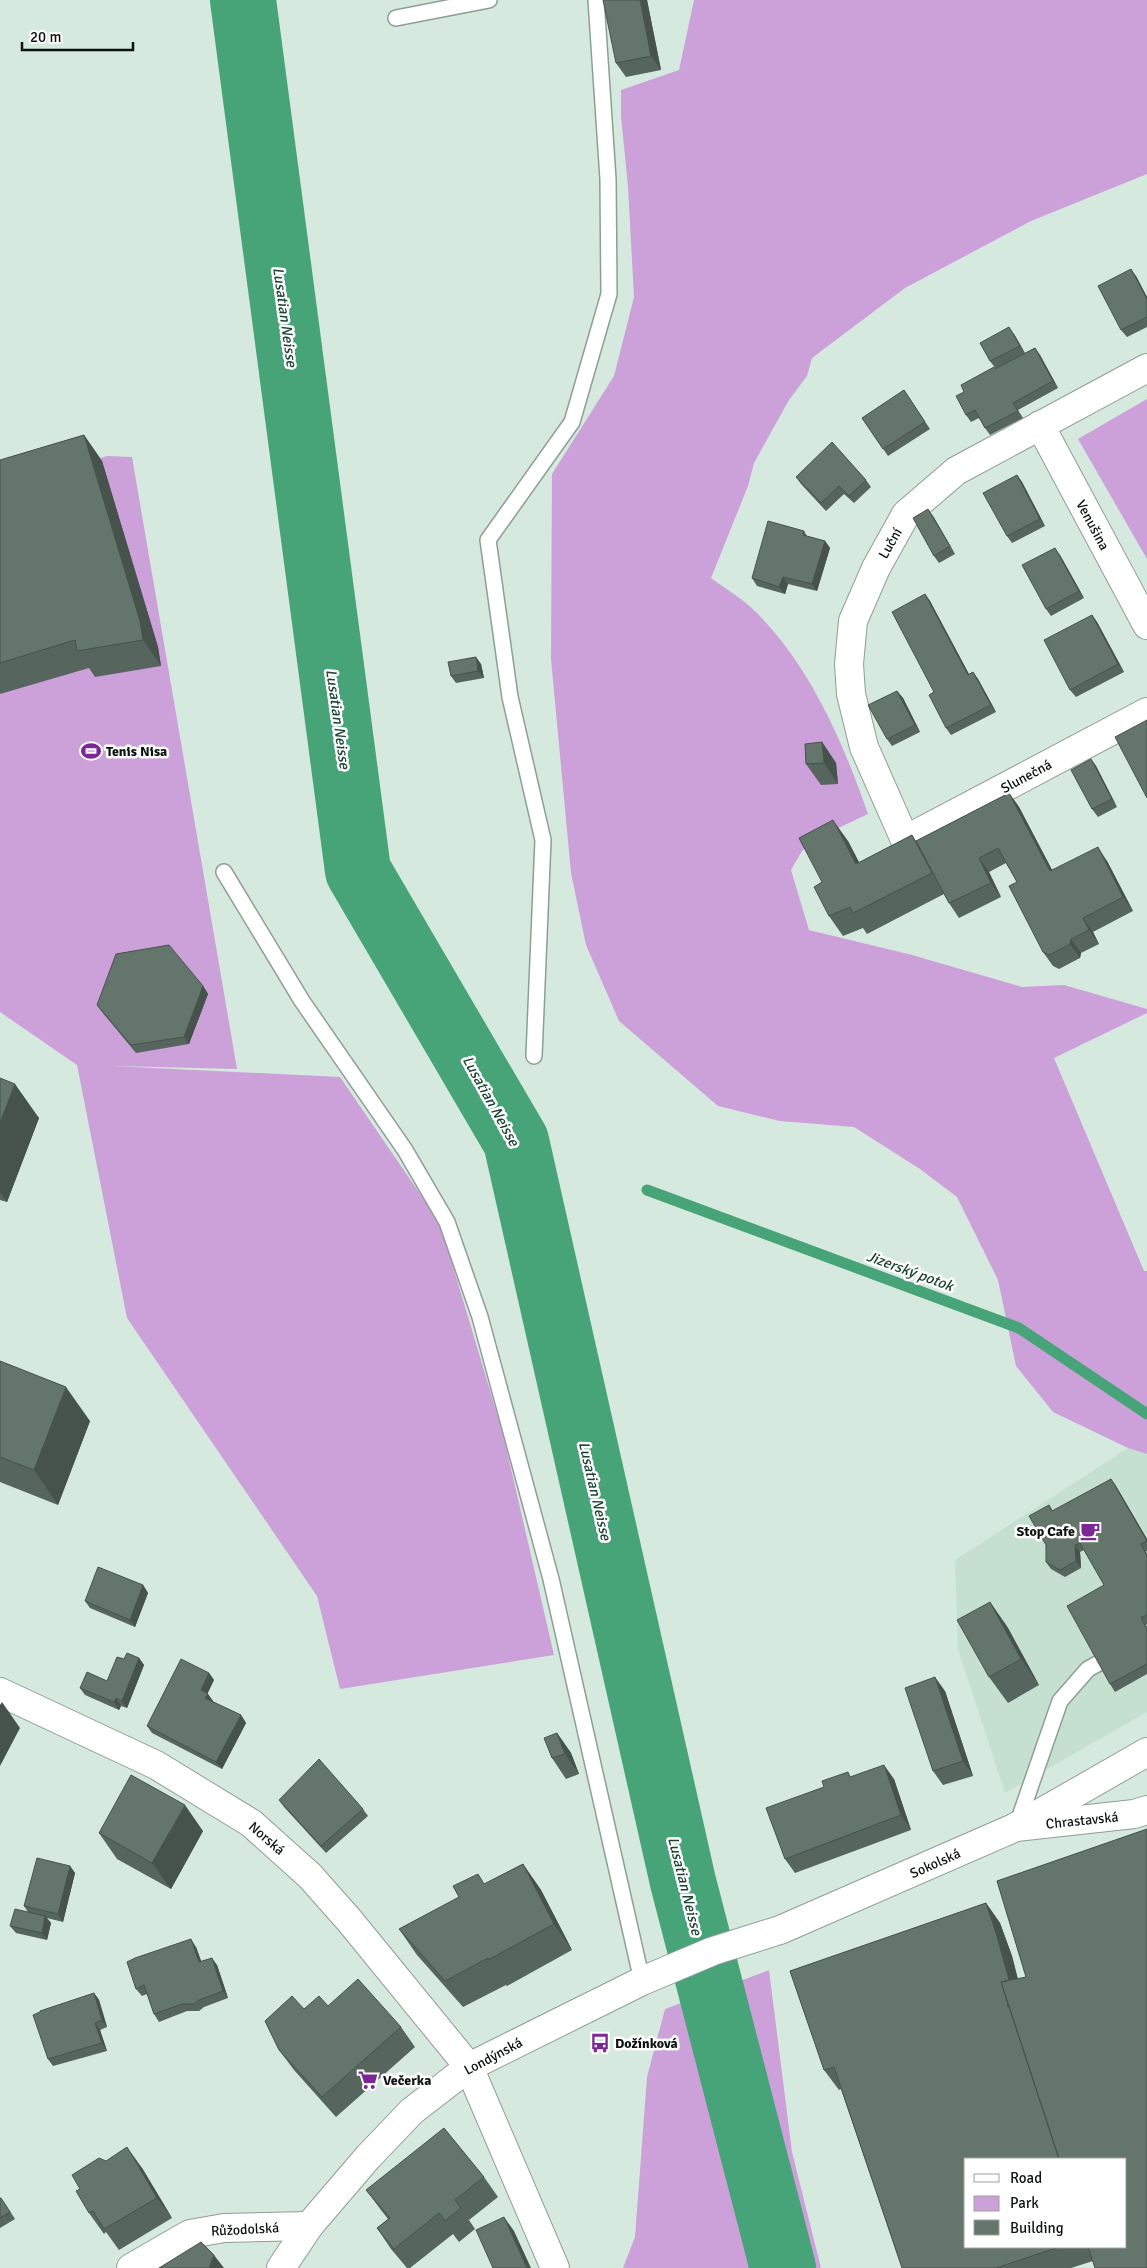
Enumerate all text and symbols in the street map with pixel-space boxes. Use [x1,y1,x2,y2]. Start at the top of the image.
scale bar [22,20,134,52]
text: 20 m [30,28,61,46]
water label: Lusatian Neisse [269,266,301,370]
street label: Venušina [1072,497,1113,553]
street label: Luční [875,525,906,562]
water label: Lusatian Neisse [322,668,354,772]
sports icon: Tenis Nisa [80,740,102,762]
place label: Tenis Nisa [106,743,167,760]
street label: Slunečná [998,756,1055,797]
water label: Lusatian Neisse [459,1053,524,1151]
water label: Jizerský potok [864,1247,957,1295]
water label: Lusatian Neisse [575,1440,615,1543]
cafe icon: Stop Cafe [1079,1520,1101,1542]
place label: Stop Cafe [1017,1523,1075,1540]
street label: Chrastavská [1045,1808,1119,1833]
street label: Norská [245,1818,288,1859]
water label: Lusatian Neisse [664,1835,706,1938]
street label: Sokolská [907,1845,963,1882]
bus stop icon: Dožínková [589,2032,611,2054]
street label: Londýnská [461,2034,525,2079]
place label: Dožínková [615,2035,678,2052]
supermarket icon: Večerka [357,2069,379,2091]
place label: Večerka [383,2072,431,2089]
legend [964,2158,1127,2248]
text: Road [1010,2169,1042,2187]
text: Park [1010,2194,1039,2212]
street label: Růžodolská [211,2219,280,2240]
text: Building [1010,2219,1064,2237]

